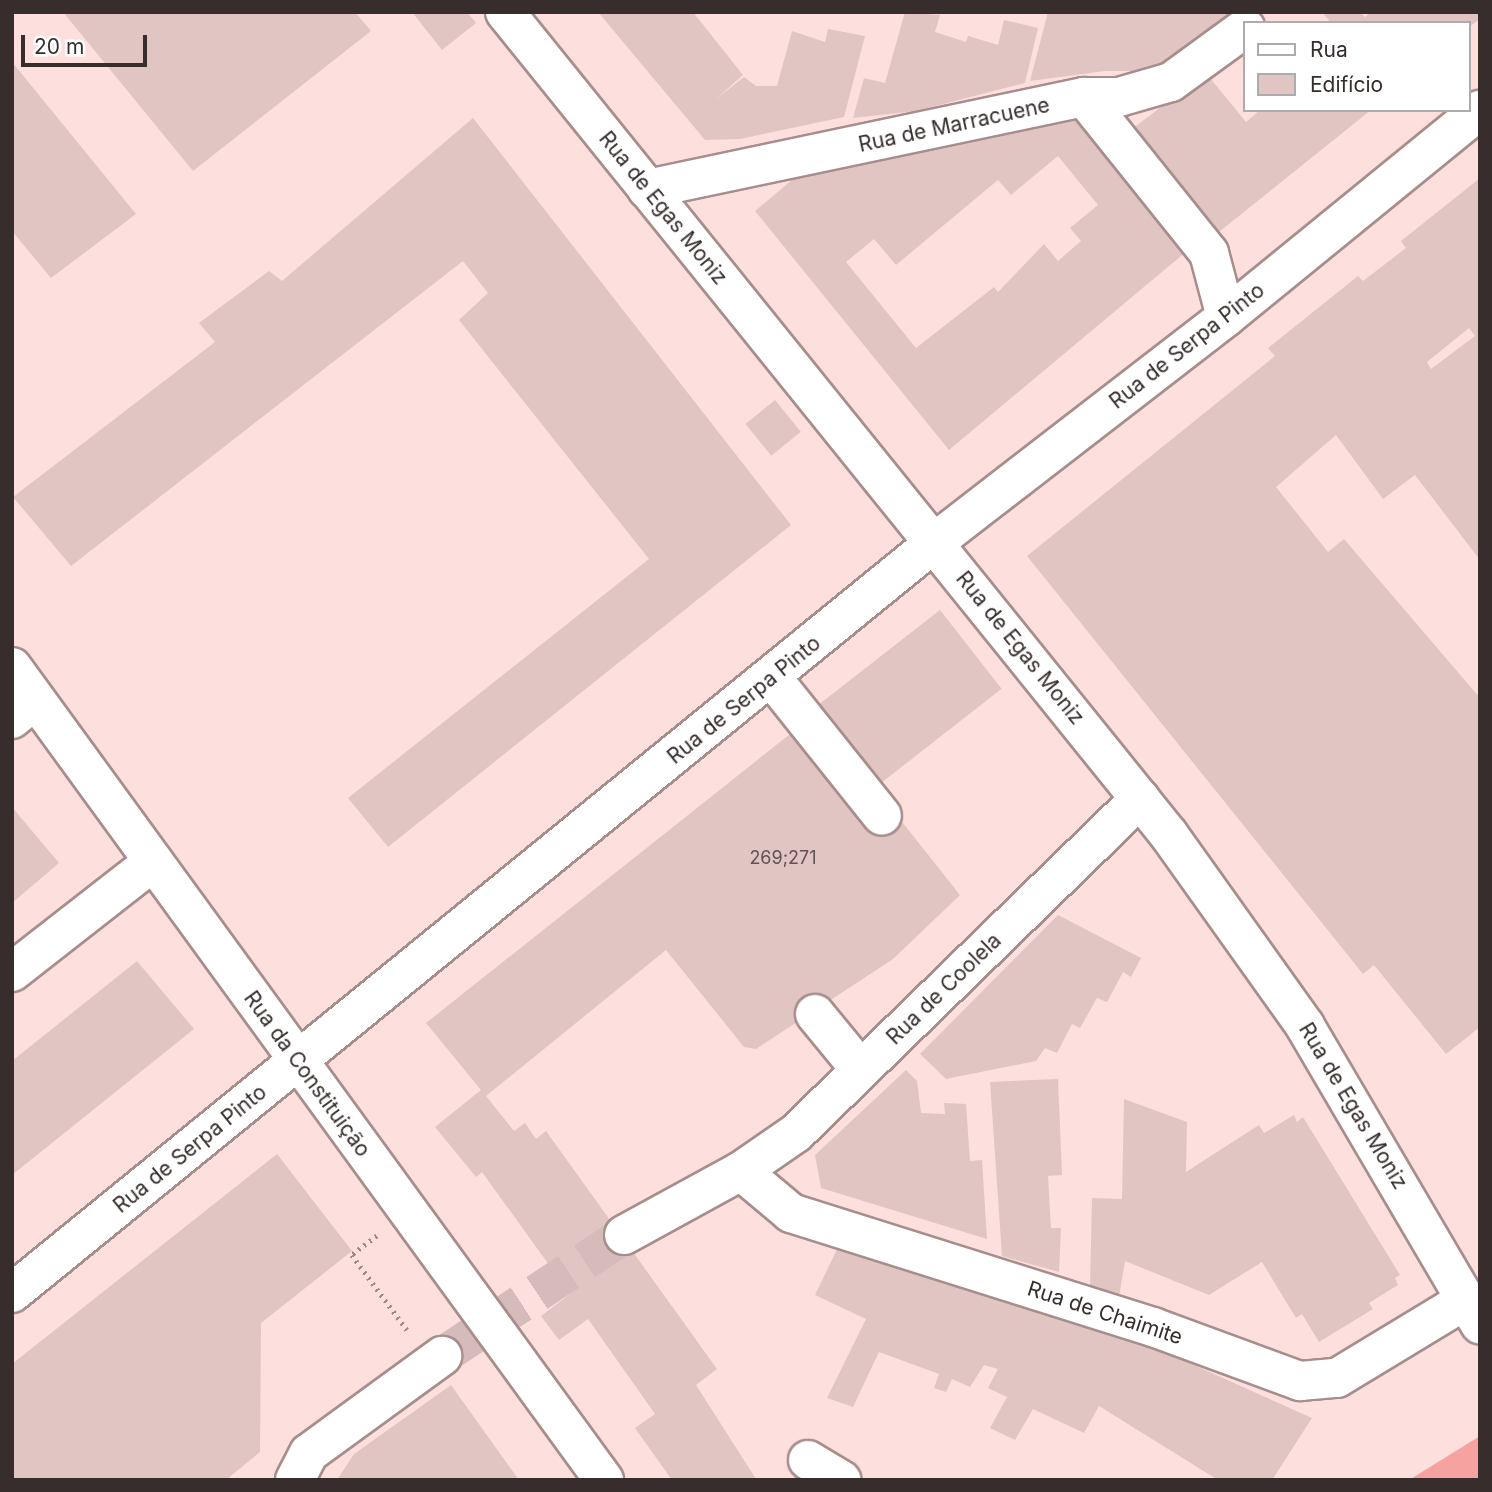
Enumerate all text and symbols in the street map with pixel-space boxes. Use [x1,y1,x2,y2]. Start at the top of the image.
scale bar [24,21,150,65]
legend [1244,21,1471,112]
text: 20 m [34,34,84,59]
text: Rua [1310,37,1348,62]
text: Edifício [1310,72,1383,97]
street label: Rua de Marracuene [856,92,1052,158]
street label: Rua de Egas Moniz [594,126,732,290]
street label: Rua de Serpa Pinto [1105,278,1269,414]
street label: Rua de Egas Moniz [951,566,1089,730]
street label: Rua de Serpa Pinto [662,631,826,769]
house number: 269;271 [749,847,817,869]
street label: Rua de Coolela [882,928,1006,1050]
street label: Rua da Constituição [238,986,376,1162]
street label: Rua de Egas Moniz [1293,1018,1413,1194]
street label: Rua de Serpa Pinto [108,1080,272,1218]
street label: Rua de Chaimite [1024,1276,1186,1350]

